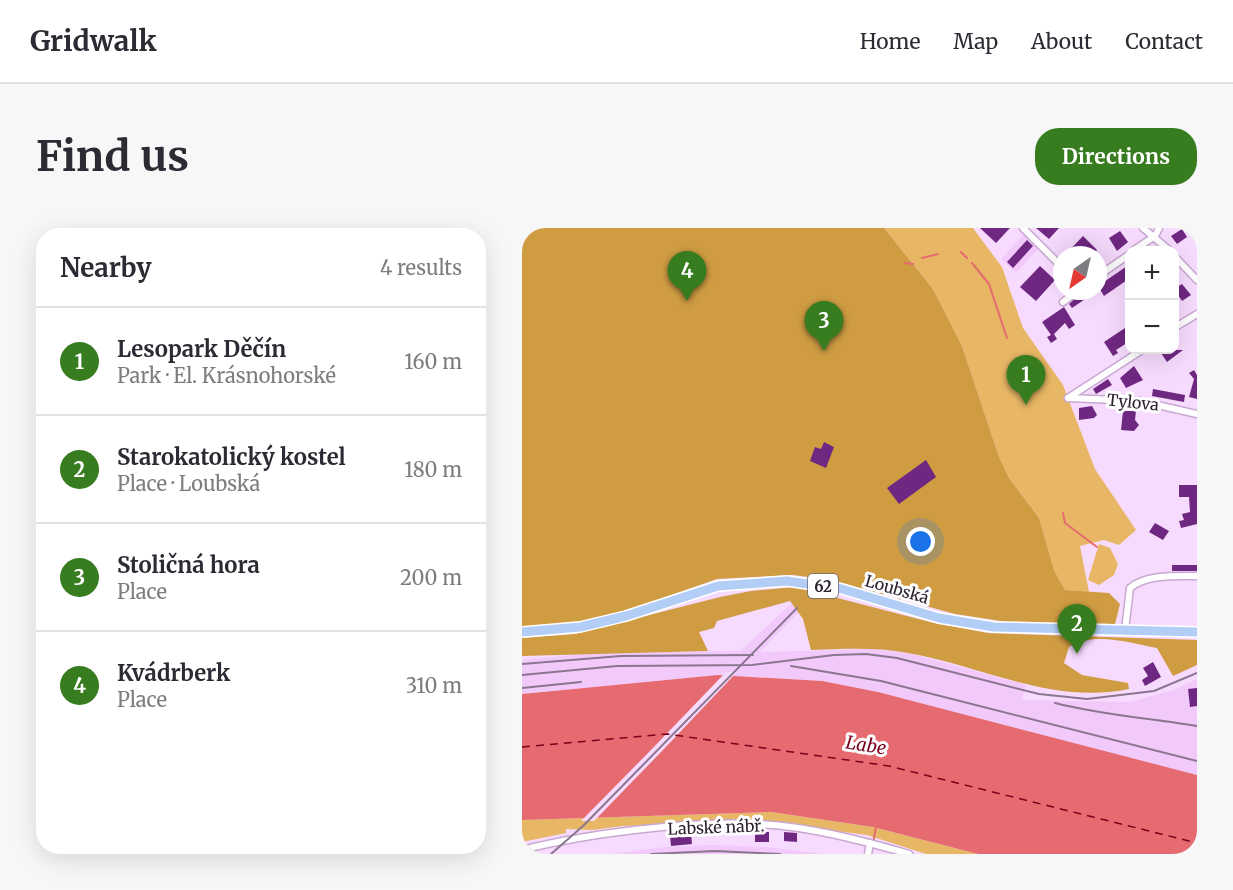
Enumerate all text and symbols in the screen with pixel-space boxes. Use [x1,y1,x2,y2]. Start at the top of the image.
text: Gridwalk [30,23,157,59]
text: Home [860,28,920,55]
text: Map [953,28,998,55]
text: About [1031,28,1092,55]
text: Contact [1125,28,1203,55]
button: Directions [1035,128,1197,185]
text: Find us [36,130,189,182]
north arrow [1053,246,1107,300]
map controls [1125,246,1179,354]
button: + [1125,246,1179,300]
text: Nearby [60,251,152,284]
pin: 4 [668,251,706,301]
text: 4 results [380,255,462,280]
button: − [1125,300,1179,354]
pin: 3 [804,302,844,351]
text: Lesopark Děčín [117,335,286,363]
text: 1 [75,349,84,374]
text: 160 m [404,349,462,374]
pin: 1 [1006,356,1046,405]
text: Park · El. Krásnohorské [117,363,336,388]
street label: Tylova [1106,389,1160,415]
text: Starokatolický kostel [117,443,346,471]
text: 2 [74,457,85,482]
text: 180 m [404,457,462,482]
text: Place · Loubská [117,471,260,496]
your location [906,527,935,556]
text: Stoličná hora [117,551,260,579]
text: 3 [74,565,85,590]
text: 200 m [400,565,462,590]
street label: Loubská [863,570,931,608]
road number: 62 [808,574,838,598]
text: Place [117,579,167,604]
pin: 2 [1058,604,1096,654]
text: Kvádrberk [117,659,230,687]
text: 4 [73,673,86,698]
text: 310 m [406,673,462,698]
text: Place [117,687,167,712]
water label: Labe [844,730,888,760]
street label: Labské nábř. [667,815,765,839]

